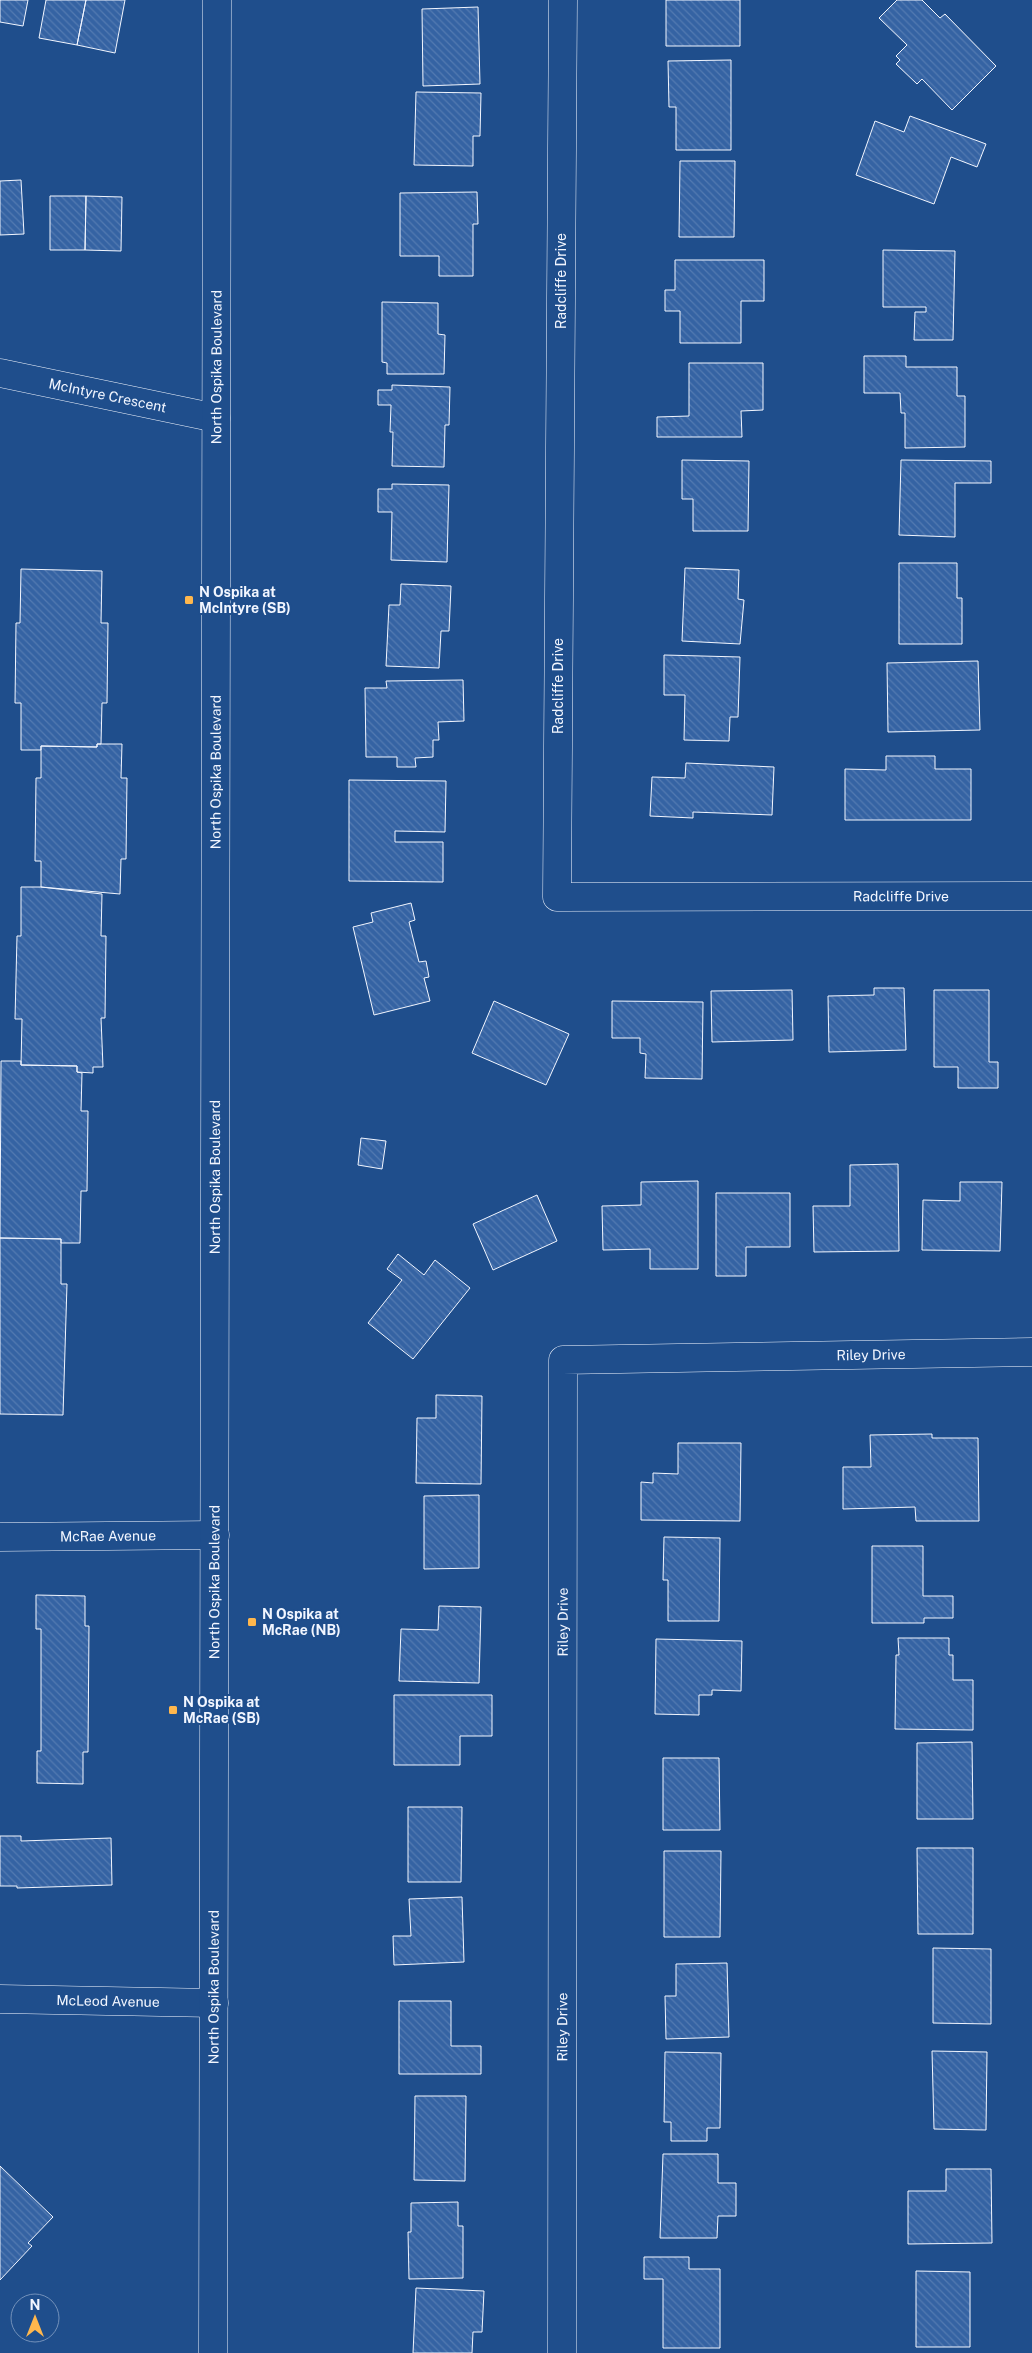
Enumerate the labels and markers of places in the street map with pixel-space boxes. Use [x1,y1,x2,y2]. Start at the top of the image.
place label: N Ospika at McIntyre (SB) [199,584,291,616]
marker: N Ospika at McIntyre (SB) [183,594,195,606]
place label: N Ospika at McRae (NB) [262,1606,341,1638]
marker: N Ospika at McRae (NB) [246,1616,258,1628]
place label: N Ospika at McRae (SB) [183,1694,260,1726]
marker: N Ospika at McRae (SB) [167,1704,179,1716]

